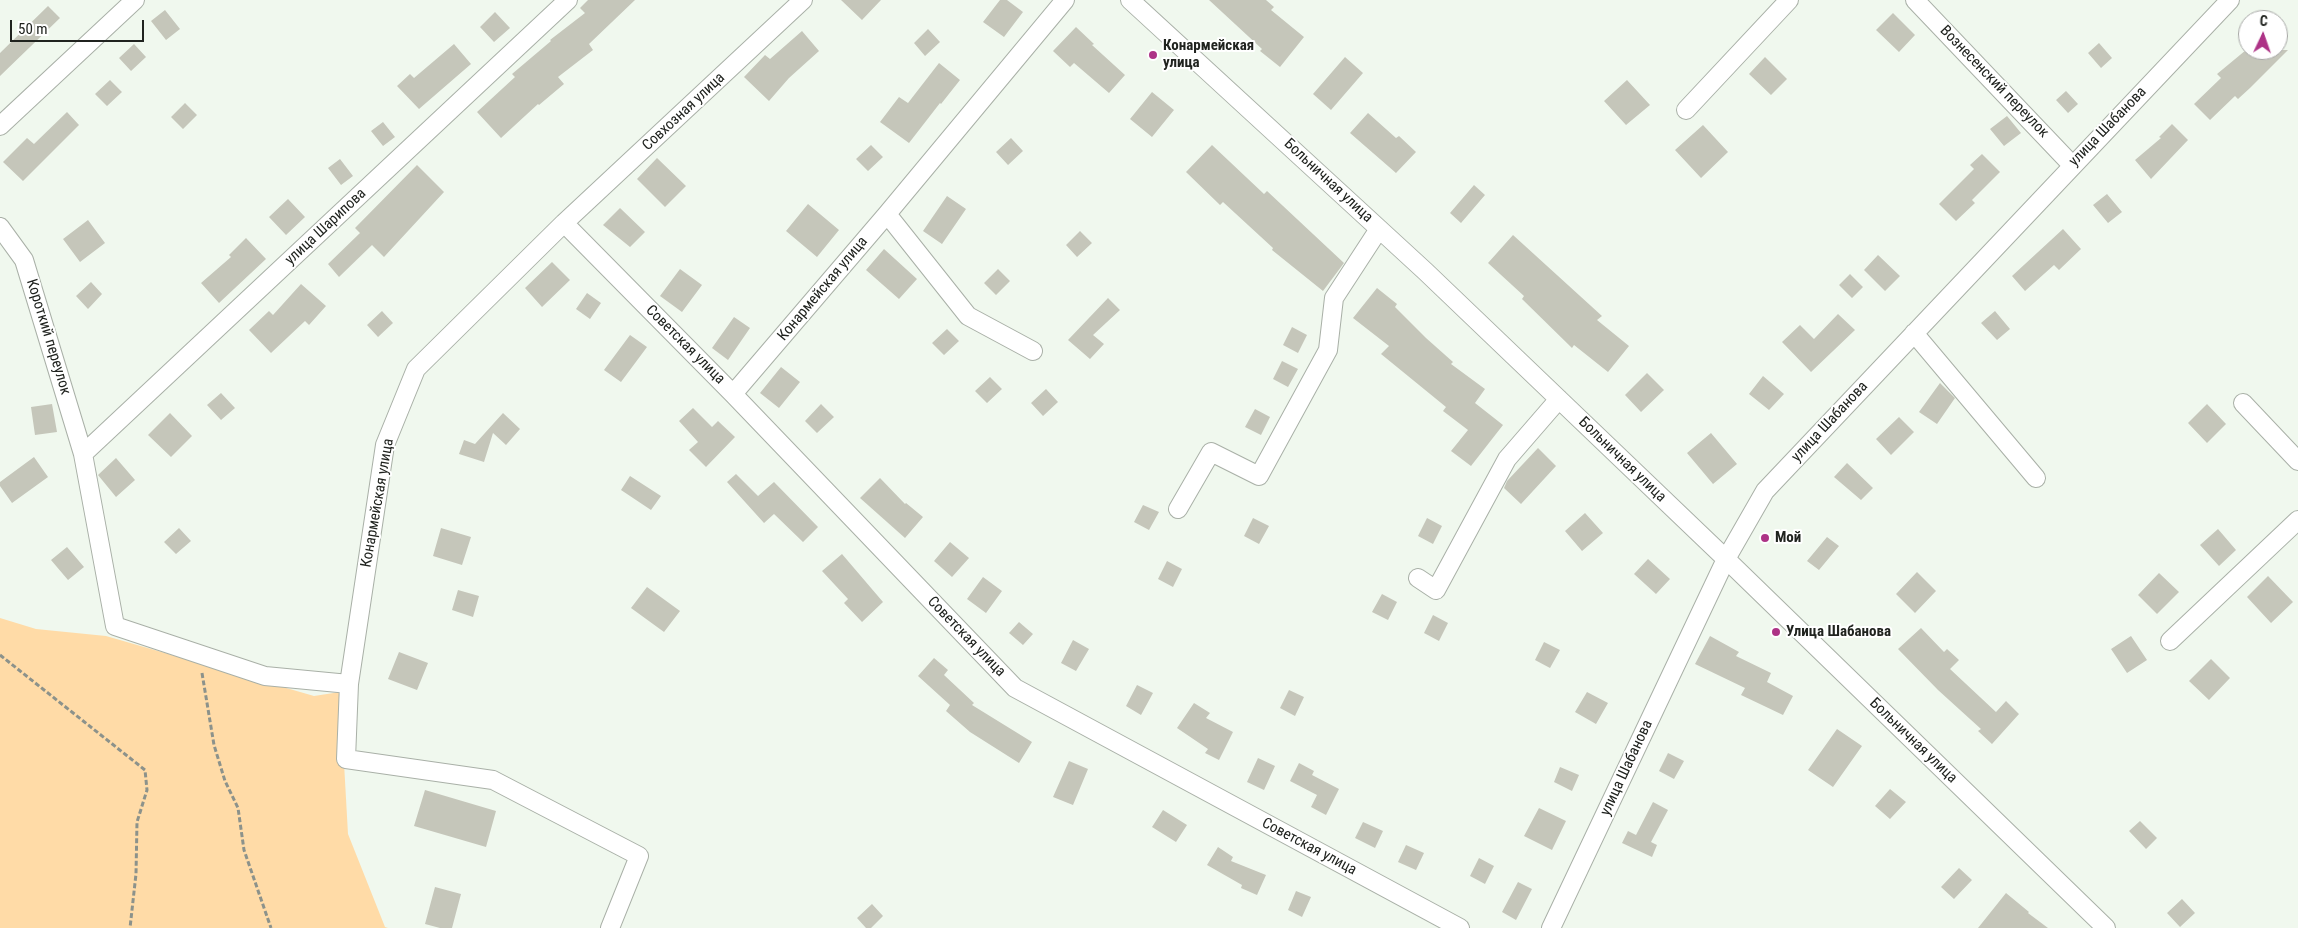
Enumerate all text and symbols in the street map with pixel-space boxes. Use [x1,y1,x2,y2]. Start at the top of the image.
scale bar [12,10,146,42]
north arrow [2238,10,2288,60]
text: С [2259,13,2268,29]
text: 50 m [18,20,48,38]
street label: Вознесенский переулок [1936,22,2052,142]
place label: Конармейская улица [1163,37,1254,72]
marker: Конармейская улица [1147,49,1159,61]
street label: Совхозная улица [639,69,729,155]
street label: улица Шабанова [2066,84,2150,170]
street label: Больничная улица [1280,135,1376,227]
street label: улица Шарипова [282,185,370,269]
street label: Конармейская улица [774,233,872,345]
street label: Короткий переулок [22,277,74,397]
street label: Советская улица [642,302,728,388]
street label: улица Шабанова [1788,378,1872,466]
street label: Больничная улица [1574,414,1670,506]
street label: Конармейская улица [358,437,398,569]
place label: Мой [1775,529,1801,547]
marker: Мой [1759,532,1771,544]
street label: Советская улица [923,593,1009,681]
place label: Улица Шабанова [1786,623,1891,641]
marker: Улица Шабанова [1770,626,1782,638]
street label: Больничная улица [1865,695,1961,787]
street label: улица Шабанова [1597,717,1657,819]
street label: Советская улица [1259,814,1359,880]

